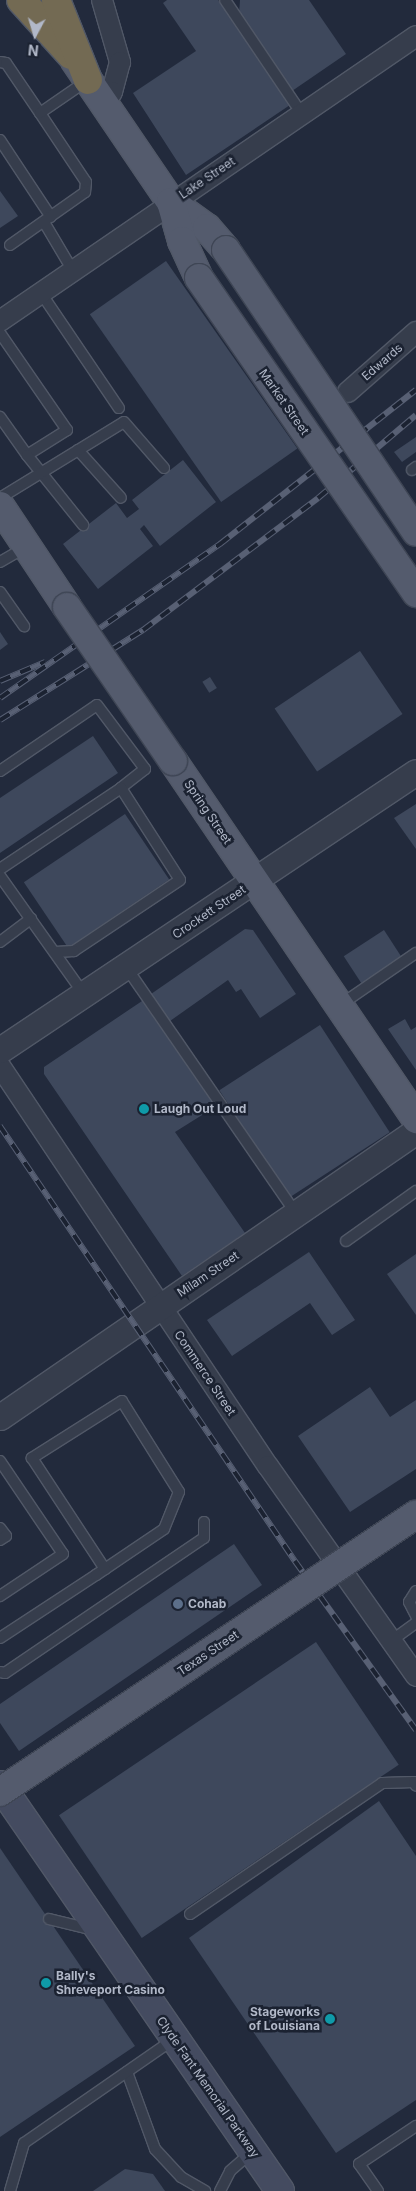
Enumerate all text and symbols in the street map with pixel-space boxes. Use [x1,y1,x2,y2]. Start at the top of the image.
north arrow [10,10,60,60]
text: N [27,41,40,59]
street label: Lake Street [176,154,238,202]
street label: Edwards [359,340,405,384]
street label: Market Street [256,366,312,438]
street label: Spring Street [181,777,235,847]
street label: Crockett Street [170,882,248,942]
place label: Laugh Out Loud [154,1102,246,1116]
marker: Laugh Out Loud [138,1103,150,1115]
street label: Milam Street [174,1248,242,1300]
street label: Commerce Street [171,1328,239,1418]
place label: Cohab [188,1597,226,1611]
marker: Cohab [172,1598,184,1610]
street label: Texas Street [175,1627,241,1679]
place label: Bally's Shreveport Casino [56,1969,165,1997]
marker: Bally's Shreveport Casino [40,1977,52,1989]
place label: Stageworks of Louisiana [249,2005,320,2033]
marker: Stageworks of Louisiana [324,2013,336,2025]
street label: Clyde Fant Memorial Parkway [154,2014,262,2160]

